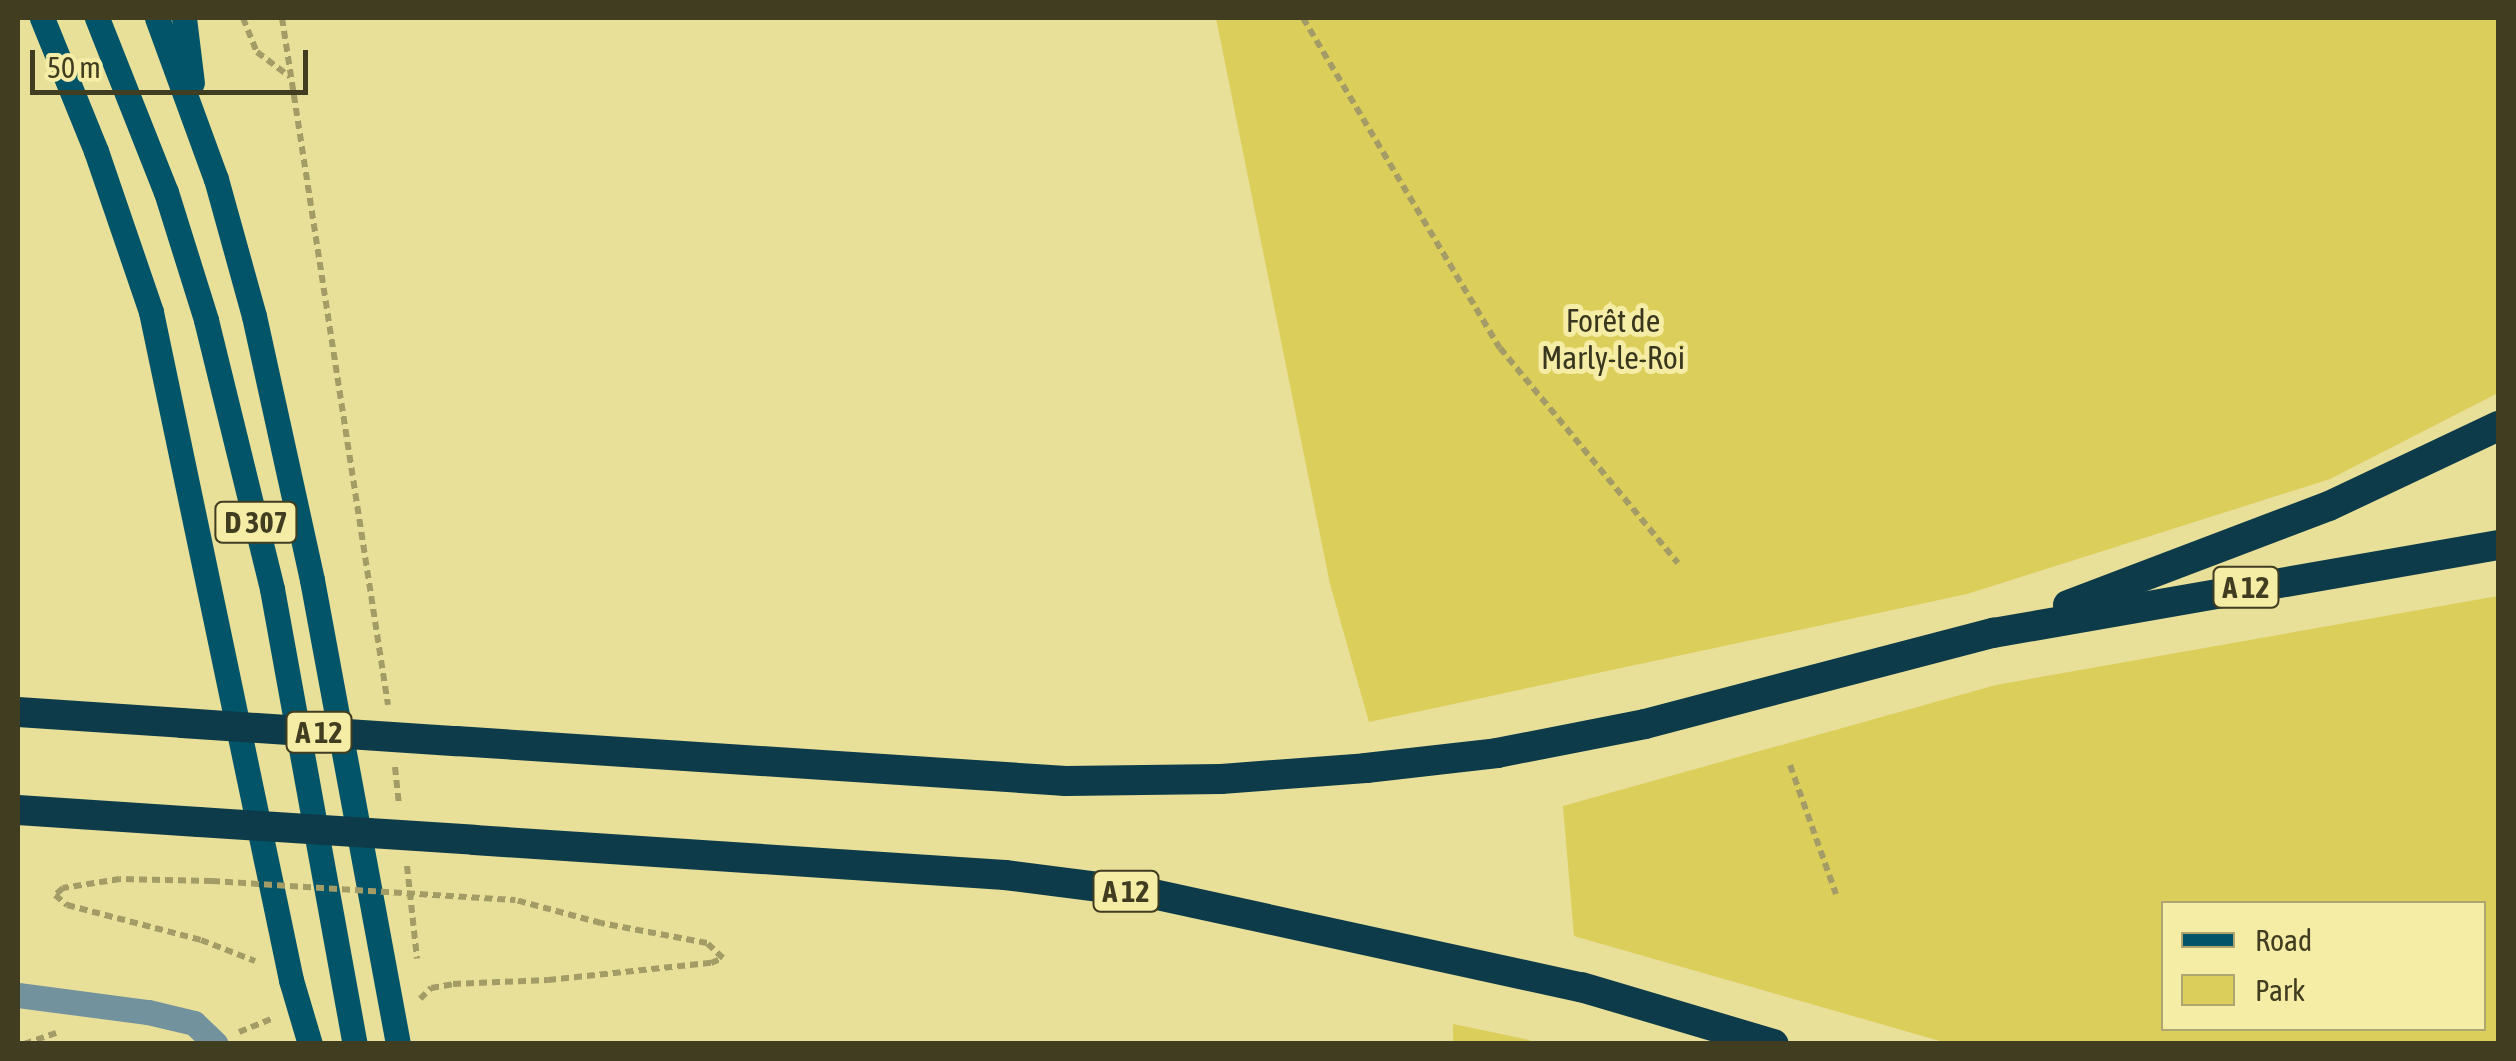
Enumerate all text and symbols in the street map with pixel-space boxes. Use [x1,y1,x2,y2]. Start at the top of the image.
scale bar [35,30,312,92]
text: 50 m [47,50,101,84]
park label: Forêt de Marly-le-Roi [1541,303,1685,378]
road number: D 307 [214,497,298,547]
road number: A 12 [2211,562,2281,612]
road number: A 12 [284,707,354,757]
road number: A 12 [1091,866,1161,916]
legend [2161,901,2486,1031]
text: Road [2255,923,2312,957]
text: Park [2255,973,2305,1007]

